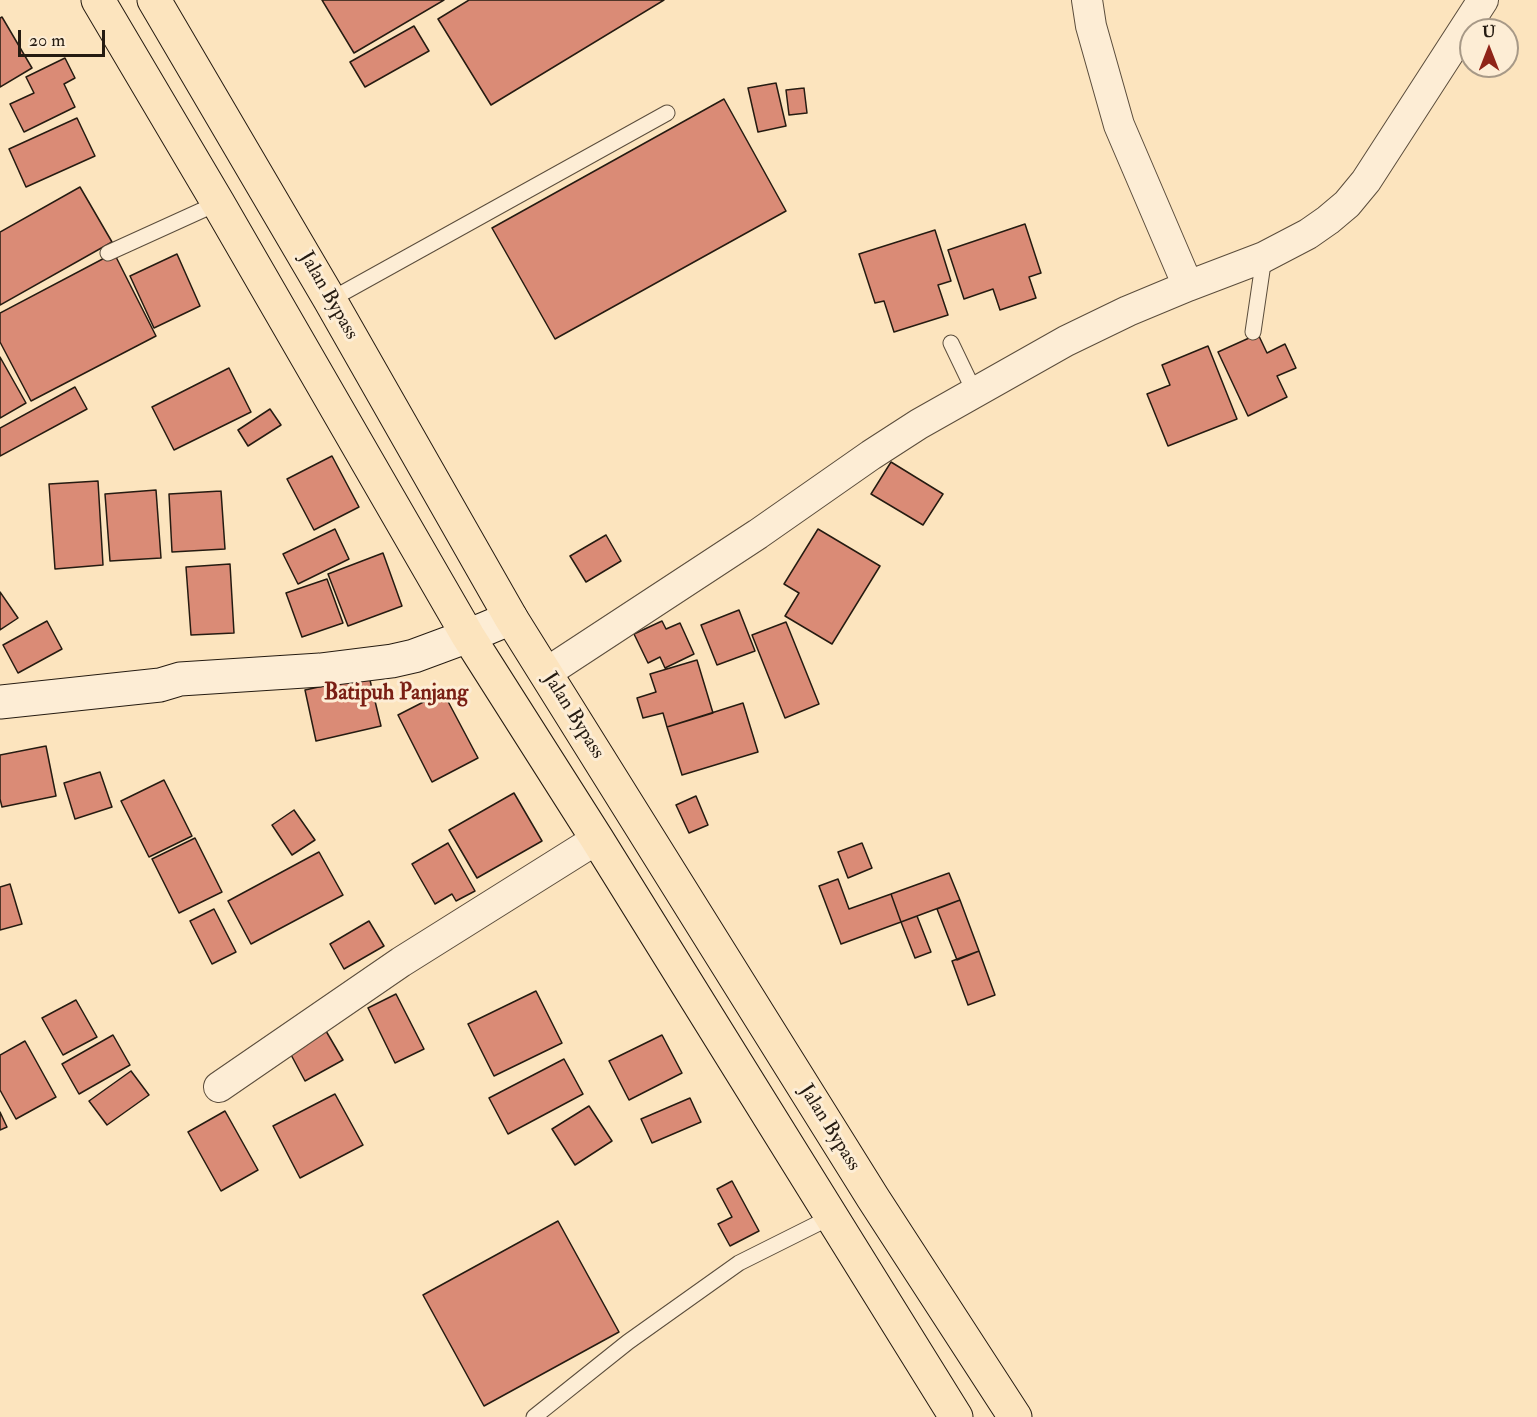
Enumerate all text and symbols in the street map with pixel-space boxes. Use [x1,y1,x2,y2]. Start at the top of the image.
scale bar [21,18,108,56]
north arrow [1459,18,1519,78]
text: U [1482,22,1496,42]
text: 20 m [29,29,65,52]
street label: Jalan Bypass [293,248,363,344]
street label: Jalan Bypass [537,668,609,764]
district label: Batipuh Panjang [324,681,468,707]
street label: Jalan Bypass [793,1080,865,1176]

